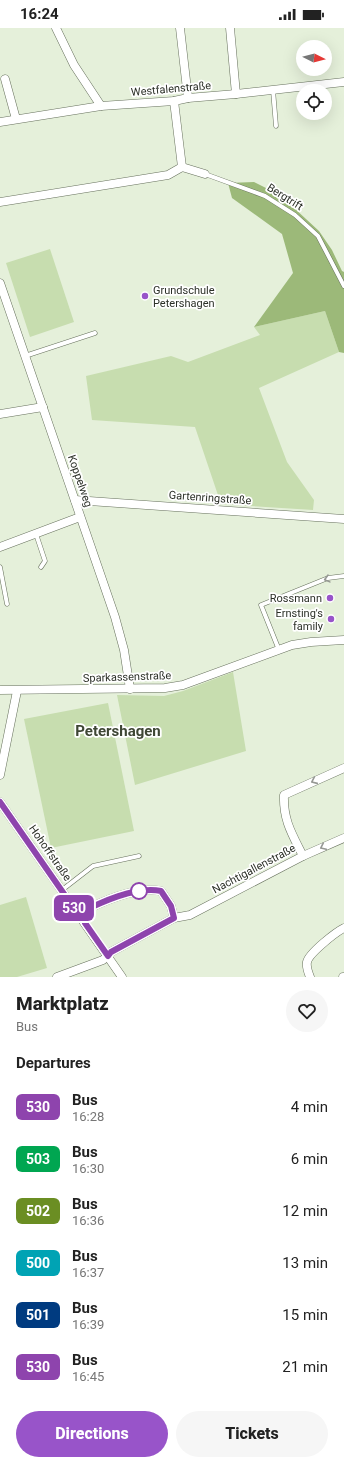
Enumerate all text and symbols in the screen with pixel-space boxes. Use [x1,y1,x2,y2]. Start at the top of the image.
text: 16:24 [20,5,59,23]
north arrow [296,40,332,76]
map controls [296,40,332,120]
street label: Westfalenstraße [130,79,212,99]
button: locate [296,84,332,120]
street label: Bergtrift [265,181,306,213]
place label: Grundschule Petershagen [153,284,215,310]
marker: Grundschule Petershagen [140,291,150,301]
street label: Koppelweg [65,453,95,509]
street label: Gartenringstraße [168,489,252,507]
one-way arrow [324,574,331,583]
place label: Rossmann [270,592,322,605]
marker: Rossmann [325,593,335,603]
place label: Ernsting's family [276,607,324,633]
marker: Ernsting's family [326,614,336,624]
street label: Sparkassenstraße [83,669,172,685]
district label: Petershagen [75,722,161,740]
one-way arrow [310,777,317,785]
street label: Hohoffstraße [26,823,74,884]
street label: Nachtigallenstraße [210,841,298,896]
one-way arrow [320,843,327,851]
unlabelled marker [130,882,148,900]
line badge: 530 [51,895,97,921]
text: 530 [62,900,86,916]
button: heart [286,990,328,1032]
text: Marktplatz [16,992,109,1015]
text: Bus [16,1019,38,1034]
text: Departures [16,1054,91,1072]
text: Bus [72,1091,98,1109]
text: 4 min [291,1098,328,1116]
text: 530 [26,1099,50,1115]
text: 16:28 [72,1109,104,1124]
text: Bus [72,1143,98,1161]
text: 6 min [291,1150,328,1168]
text: 503 [26,1151,50,1167]
text: 16:30 [72,1161,104,1176]
text: Bus [72,1195,98,1213]
text: 12 min [282,1202,328,1220]
text: 502 [26,1203,50,1219]
text: 16:36 [72,1213,104,1228]
text: Bus [72,1247,98,1265]
text: 13 min [282,1254,328,1272]
text: 500 [26,1255,50,1271]
text: 16:37 [72,1265,104,1280]
text: Bus [72,1299,98,1317]
text: 15 min [282,1306,328,1324]
text: 501 [26,1307,50,1323]
text: 16:39 [72,1317,104,1332]
text: Bus [72,1351,98,1369]
text: 21 min [282,1358,328,1376]
text: 530 [26,1359,50,1375]
text: 16:45 [72,1369,104,1384]
button: Directions [16,1411,168,1457]
button: Tickets [176,1411,328,1457]

